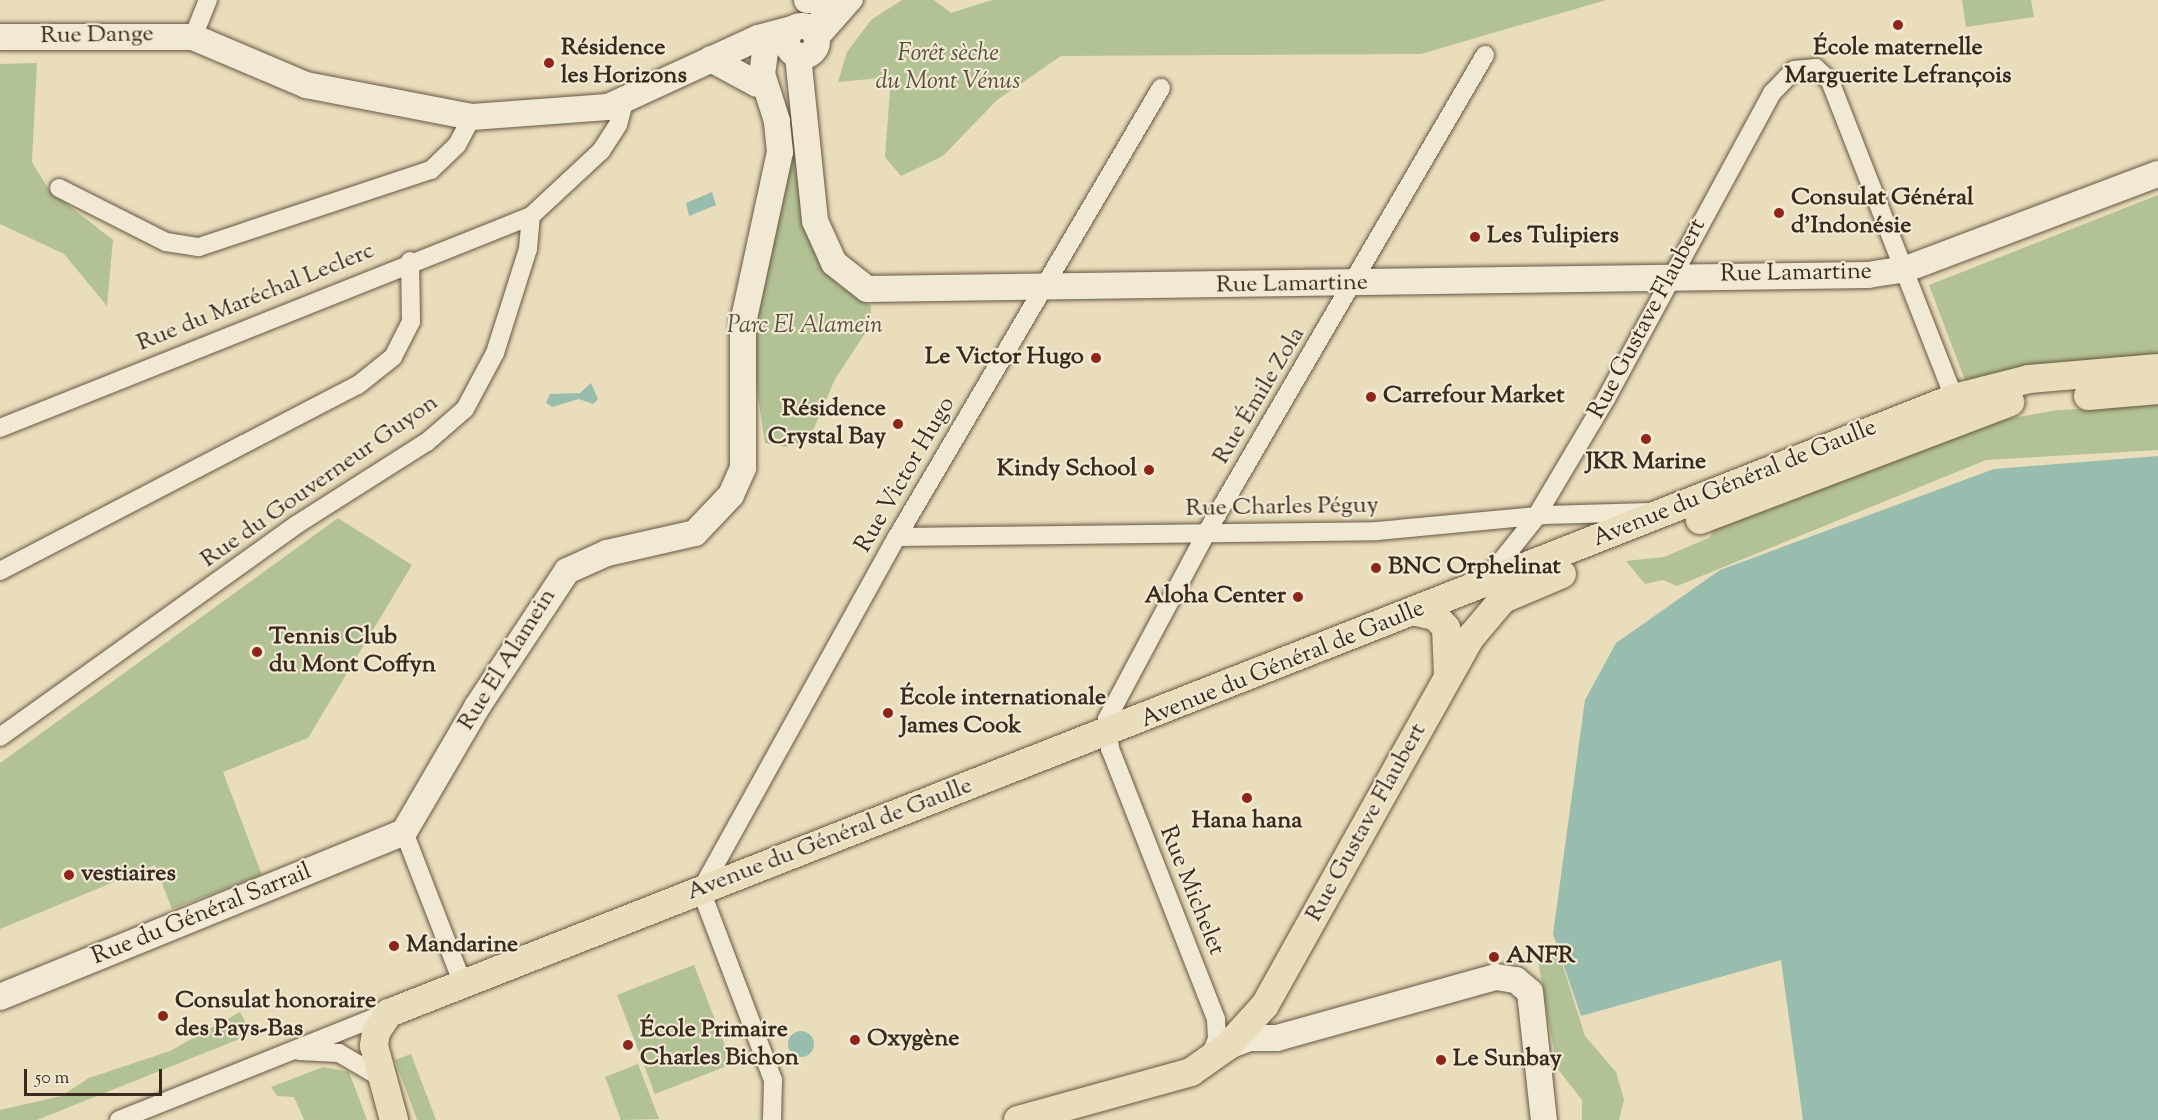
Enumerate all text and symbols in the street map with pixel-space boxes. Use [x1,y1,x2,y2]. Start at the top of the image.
marker: École maternelle Marguerite Lefrançois [1891,18,1905,32]
street label: Rue Dange [40,21,154,51]
place label: Résidence les Horizons [561,35,687,91]
place label: École maternelle Marguerite Lefrançois [1785,35,2011,91]
park label: Forêt sèche du Mont Vénus [876,41,1020,97]
marker: Résidence les Horizons [542,56,556,70]
place label: Consulat Général d'Indonésie [1791,185,1974,241]
marker: Consulat Général d'Indonésie [1772,206,1786,220]
street label: Rue Gustave Flaubert [1583,214,1713,424]
place label: Les Tulipiers [1487,223,1619,251]
marker: Les Tulipiers [1468,230,1482,244]
street label: Rue du Maréchal Leclerc [133,237,379,359]
street label: Rue Lamartine [1720,258,1872,290]
street label: Rue Lamartine [1216,269,1368,301]
park label: Parc El Alamein [727,313,883,341]
street label: Rue Émile Zola [1208,322,1312,470]
place label: Le Victor Hugo [925,344,1084,372]
marker: Le Victor Hugo [1089,351,1103,365]
place label: Carrefour Market [1383,383,1564,411]
street label: Rue du Gouverneur Guyon [196,389,444,575]
marker: Carrefour Market [1364,390,1378,404]
street label: Rue Victor Hugo [850,392,962,558]
place label: Résidence Crystal Bay [768,396,886,452]
street label: Avenue du Général de Gaulle [1589,414,1881,554]
marker: Résidence Crystal Bay [891,417,905,431]
marker: JKR Marine [1639,432,1653,446]
place label: JKR Marine [1586,449,1706,477]
place label: Kindy School [997,456,1137,484]
marker: Kindy School [1142,463,1156,477]
street label: Rue Charles Péguy [1185,492,1379,524]
place label: BNC Orphelinat [1388,554,1561,582]
marker: BNC Orphelinat [1369,561,1383,575]
place label: Aloha Center [1145,583,1286,611]
street label: Rue El Alamein [453,584,563,736]
marker: Aloha Center [1291,590,1305,604]
street label: Avenue du Général de Gaulle [1137,595,1429,735]
place label: Tennis Club du Mont Coffyn [269,624,436,680]
marker: Tennis Club du Mont Coffyn [250,645,264,659]
place label: École internationale James Cook [900,685,1106,741]
marker: École internationale James Cook [881,706,895,720]
street label: Rue Gustave Flaubert [1300,719,1434,927]
street label: Avenue du Général de Gaulle [683,772,977,908]
marker: Hana hana [1240,791,1254,805]
place label: Hana hana [1192,808,1302,836]
street label: Rue Michelet [1152,822,1230,960]
street label: Rue du Général Sarrail [88,858,316,972]
place label: vestiaires [81,861,176,889]
marker: vestiaires [62,868,76,882]
place label: Mandarine [406,932,518,960]
marker: Mandarine [387,939,401,953]
place label: ANFR [1506,943,1575,971]
marker: ANFR [1487,950,1501,964]
place label: Consulat honoraire des Pays-Bas [175,988,376,1044]
marker: Consulat honoraire des Pays-Bas [156,1009,170,1023]
place label: École Primaire Charles Bichon [640,1017,799,1073]
place label: Oxygène [867,1026,959,1054]
marker: Oxygène [848,1033,862,1047]
marker: École Primaire Charles Bichon [621,1038,635,1052]
place label: Le Sunbay [1453,1046,1562,1074]
marker: Le Sunbay [1434,1053,1448,1067]
scale bar [27,1057,165,1095]
text: 50 m [35,1066,69,1092]

